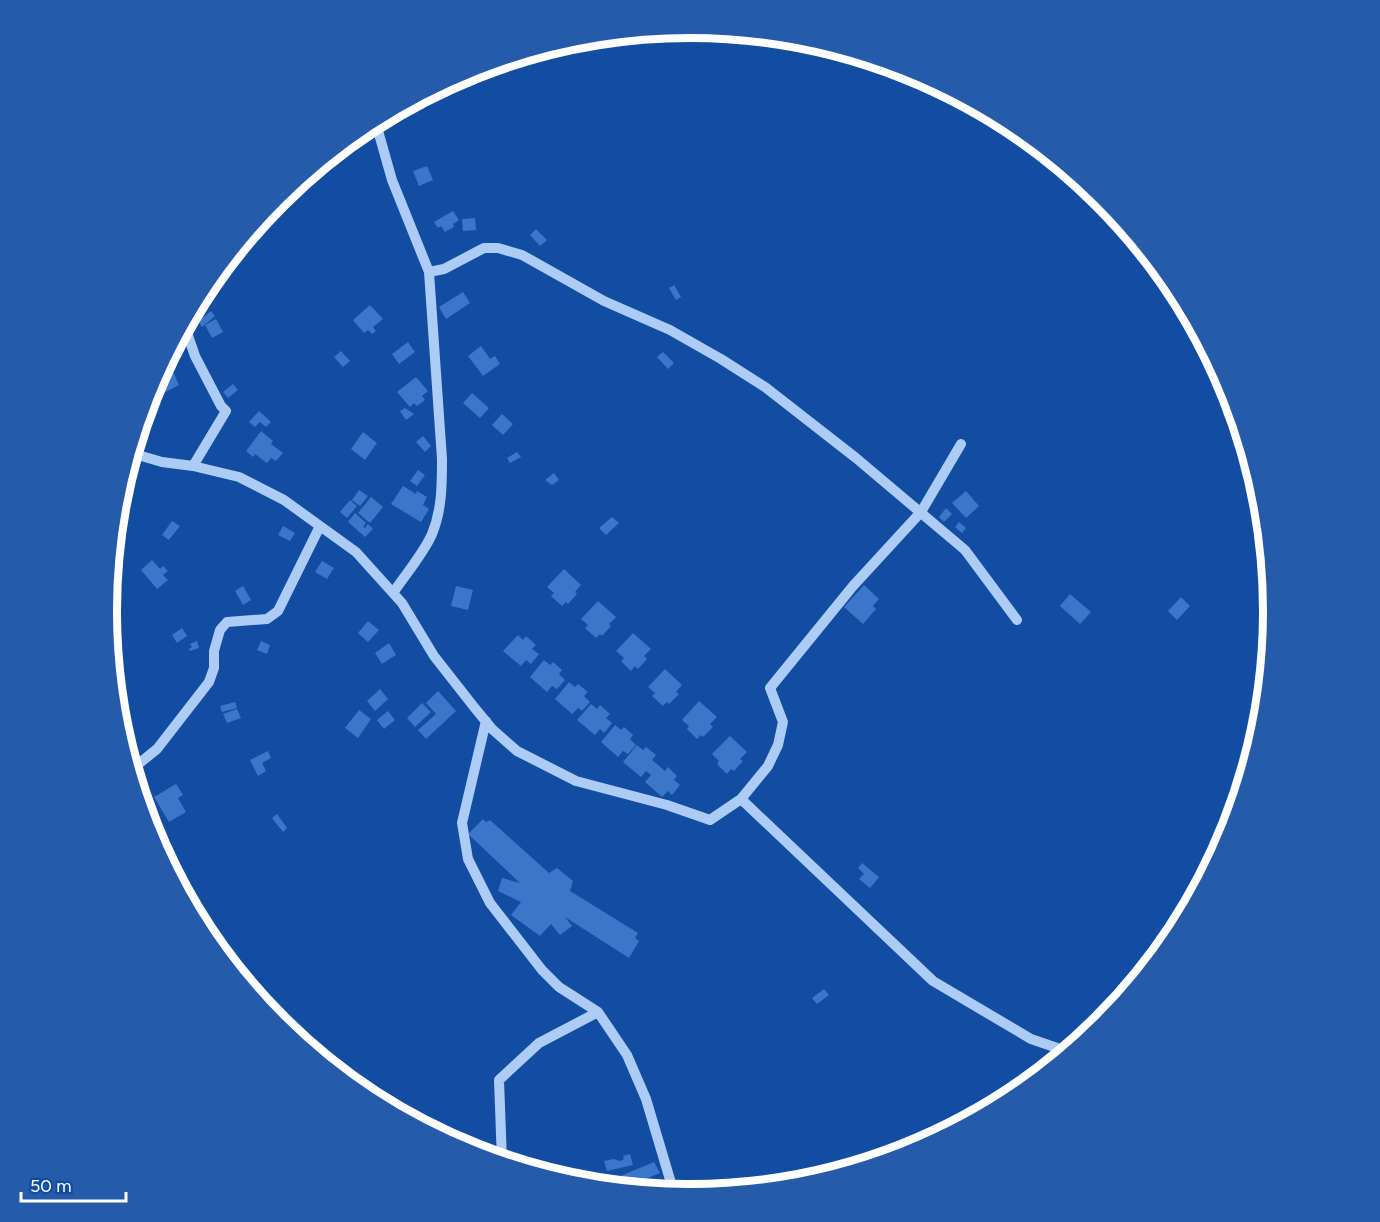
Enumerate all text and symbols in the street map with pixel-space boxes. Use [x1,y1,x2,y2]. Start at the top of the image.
scale bar [21,1165,126,1203]
text: 50 m [30,1175,72,1197]

